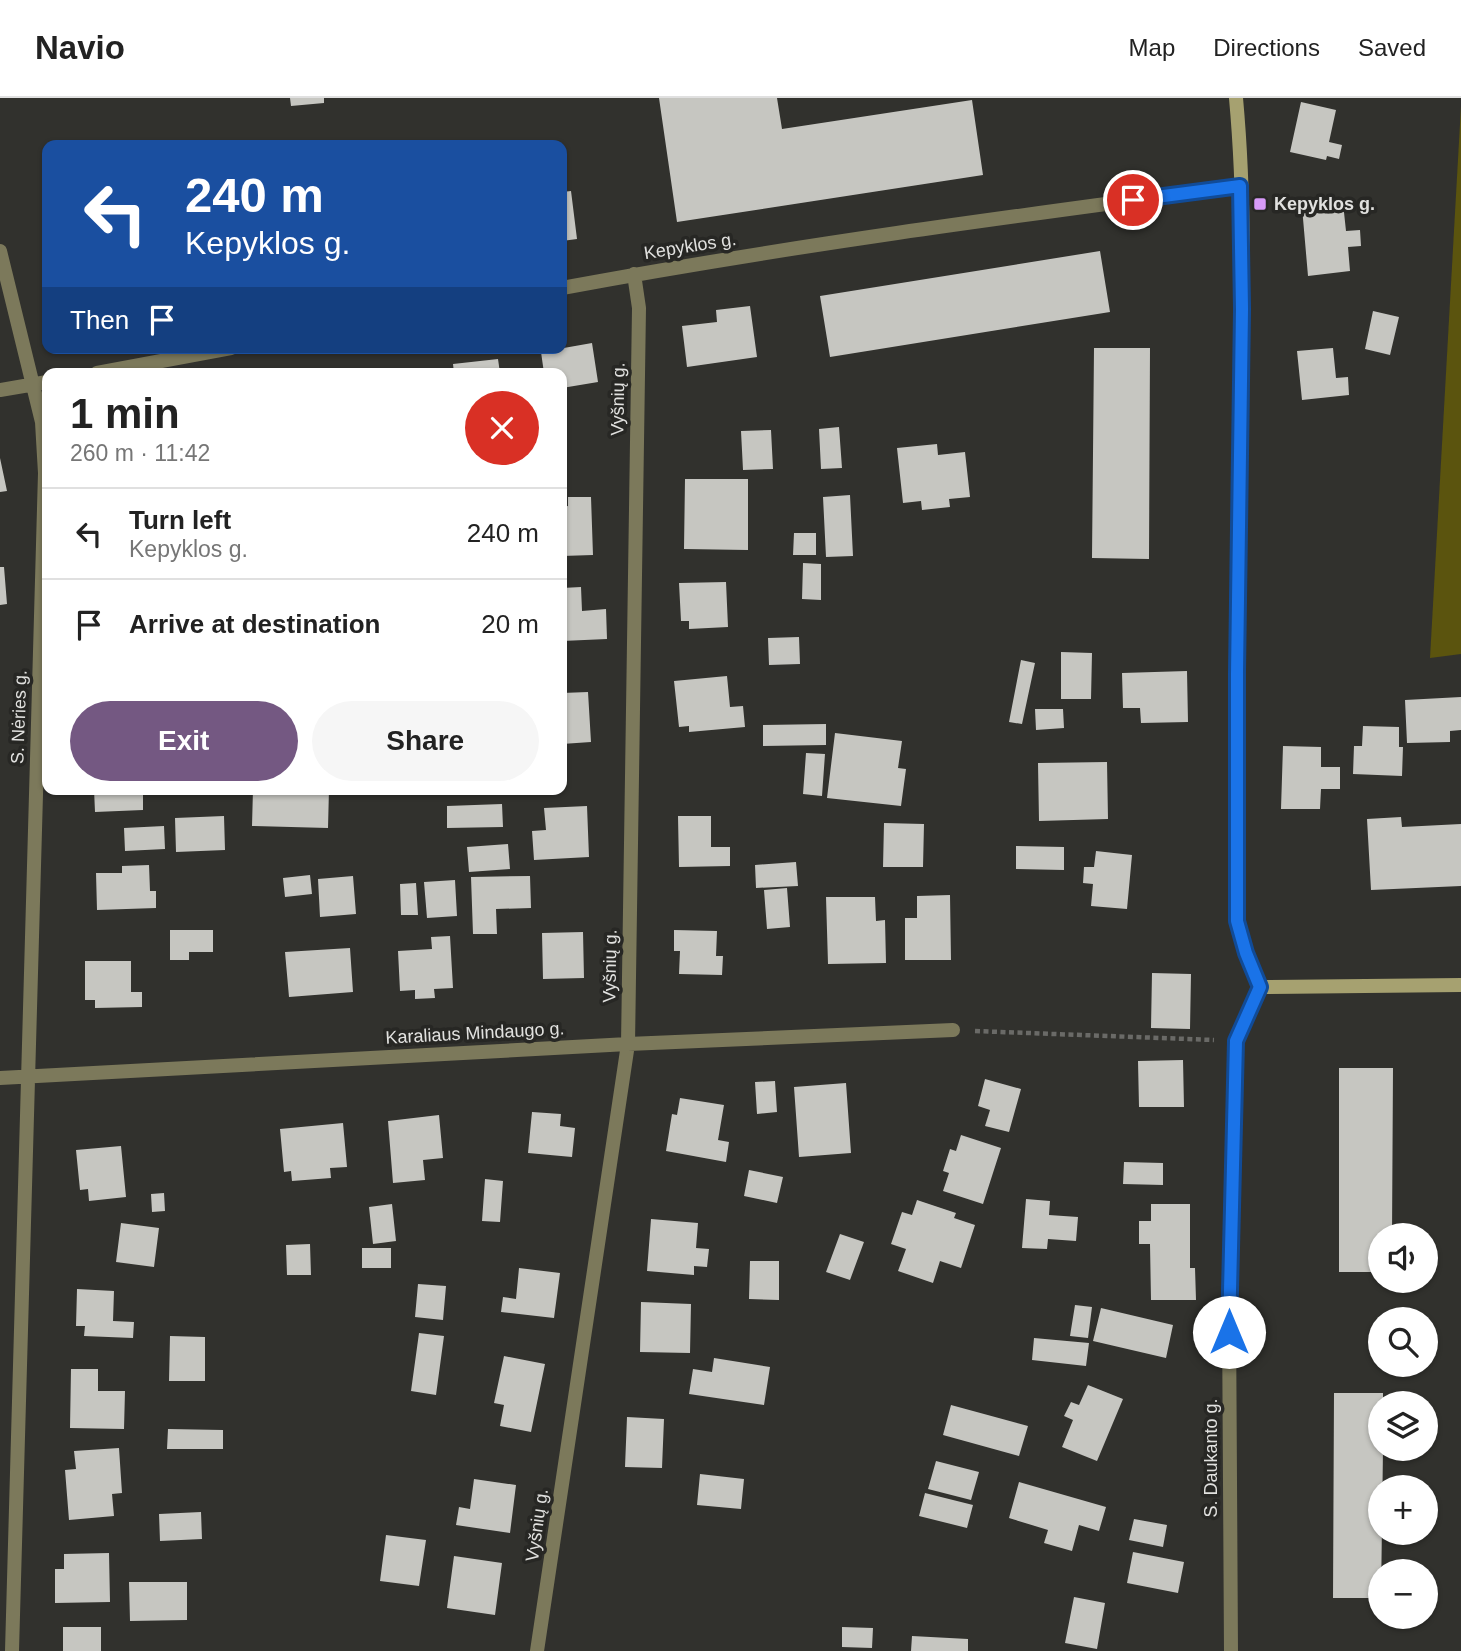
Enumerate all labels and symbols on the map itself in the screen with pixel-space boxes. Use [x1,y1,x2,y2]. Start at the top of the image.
pin [1103,170,1163,230]
place label: Kepyklos g. [1274,194,1375,214]
marker: Kepyklos g. [1252,196,1268,212]
street label: Kepyklos g. [642,229,738,263]
street label: Vyšnių g. [607,362,629,436]
street label: S. Nėries g. [7,670,31,764]
street label: Vyšnių g. [599,929,621,1003]
street label: Karaliaus Mindaugo g. [385,1018,565,1048]
position arrow [1192,1295,1266,1369]
street label: S. Daukanto g. [1201,1398,1221,1518]
street label: Vyšnių g. [522,1487,552,1563]

